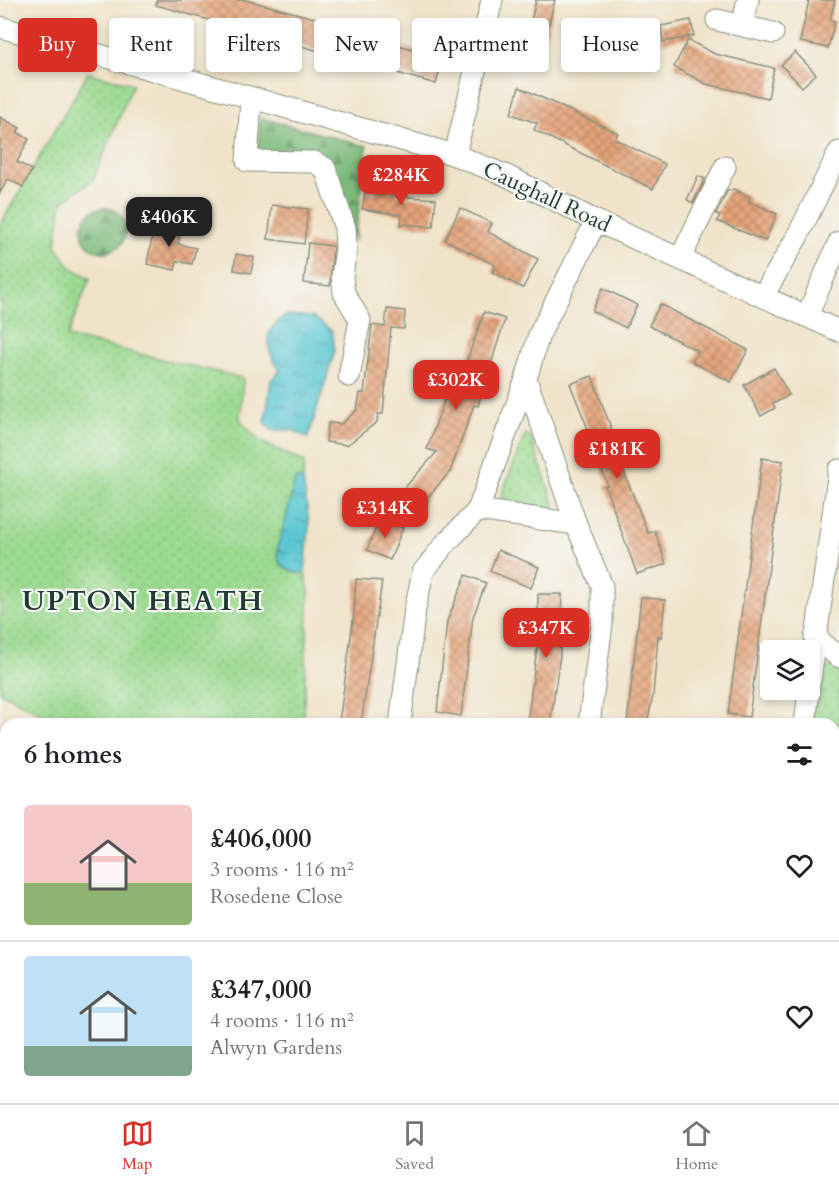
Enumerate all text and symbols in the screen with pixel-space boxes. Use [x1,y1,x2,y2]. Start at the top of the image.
chip: Buy [18,18,97,72]
chip: Rent [109,18,194,72]
chip: Filters [206,18,302,72]
chip: New [314,18,400,72]
chip: Apartment [412,18,549,72]
chip: House [561,18,660,72]
street label: Caughall Road [478,154,616,240]
pin: £284K [359,155,443,206]
text: £284K [372,161,430,188]
pin: £406K [127,197,211,248]
text: £406K [140,203,198,230]
pin: £302K [414,360,498,411]
text: £302K [427,366,485,393]
pin: £181K [575,429,659,480]
text: £181K [588,435,646,462]
pin: £314K [343,488,427,539]
text: £314K [356,494,414,521]
district label: UPTON HEATH [22,582,264,620]
pin: £347K [504,608,588,659]
text: £347K [517,614,575,641]
map controls [760,640,820,700]
button: layers [760,640,820,700]
text: 6 homes [24,737,122,772]
icon: filters [783,738,816,771]
text: £406,000 [210,821,312,856]
icon: home [72,829,144,901]
icon: heart [783,849,816,882]
text: 3 rooms · 116 m² [210,856,354,883]
text: Rosedene Close [210,883,343,910]
text: £347,000 [210,972,312,1007]
icon: home [72,980,144,1052]
icon: heart [783,1000,816,1033]
text: 4 rooms · 116 m² [210,1007,354,1034]
text: Alwyn Gardens [210,1034,342,1061]
tab: Map [121,1117,154,1175]
tab: Saved [395,1117,434,1175]
tab: Home [675,1117,718,1175]

